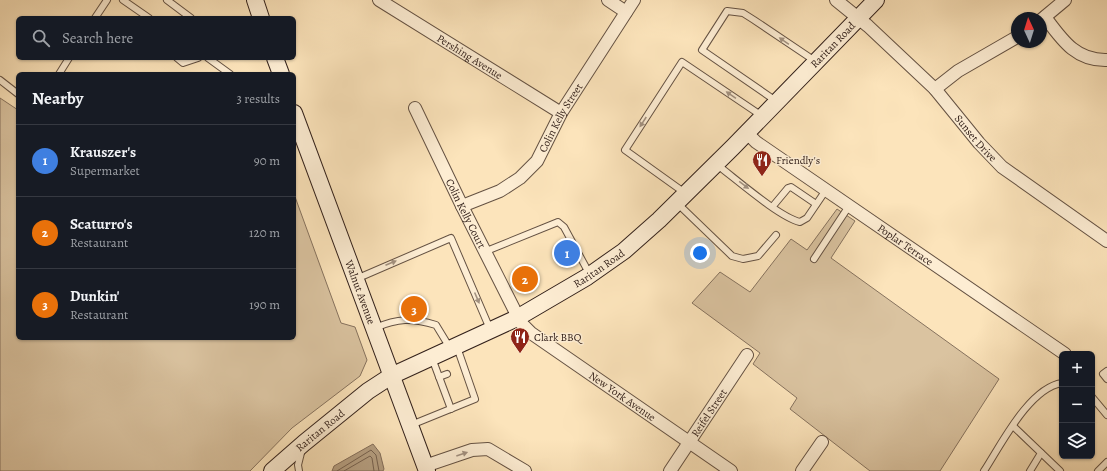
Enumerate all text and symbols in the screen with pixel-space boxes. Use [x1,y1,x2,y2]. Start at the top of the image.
north arrow [1011,12,1047,48]
search box [16,16,296,60]
street label: Raritan Road [807,18,859,71]
icon: search [30,27,52,49]
text: Search here [62,28,133,48]
street label: Pershing Avenue [434,30,506,83]
one-way arrow [778,37,789,45]
street label: Colin Kelly Street [535,80,586,155]
text: Nearby [32,87,83,110]
text: 3 results [236,90,280,107]
one-way arrow [726,91,736,99]
street label: Sunset Drive [951,111,1000,165]
one-way arrow [640,116,647,127]
text: Krauszer's [70,142,136,162]
restaurant icon: Friendly's [751,149,773,177]
text: 1 [43,152,47,169]
text: 90 m [254,152,280,169]
place label: Friendly's [776,153,820,168]
text: Supermarket [70,162,140,179]
street label: Colin Kelly Court [442,176,490,251]
one-way arrow [739,181,750,190]
text: Scaturro's [70,214,133,234]
street label: Poplar Terrace [875,220,936,269]
text: 2 [42,224,48,241]
text: 120 m [249,224,280,241]
text: Restaurant [70,234,128,251]
pin: 1 [554,238,580,268]
your location [690,243,710,263]
street label: Raritan Road [570,245,628,291]
street label: Walnut Avenue [341,257,379,327]
one-way arrow [386,260,398,266]
pin: 2 [512,264,538,294]
text: Dunkin' [70,286,119,306]
one-way arrow [474,293,480,304]
pin: 3 [401,294,427,324]
text: 3 [42,296,48,313]
text: 190 m [249,296,280,313]
text: Restaurant [70,306,128,323]
restaurant icon: Clark BBQ [509,326,531,354]
place label: Clark BBQ [534,330,583,345]
map controls [1059,351,1095,459]
button: + [1059,351,1095,387]
street label: New York Avenue [586,368,659,425]
street label: Reifel Street [687,385,730,440]
button: − [1059,387,1095,423]
street label: Raritan Road [292,406,348,455]
button: layers [1059,423,1095,459]
one-way arrow [457,450,469,456]

